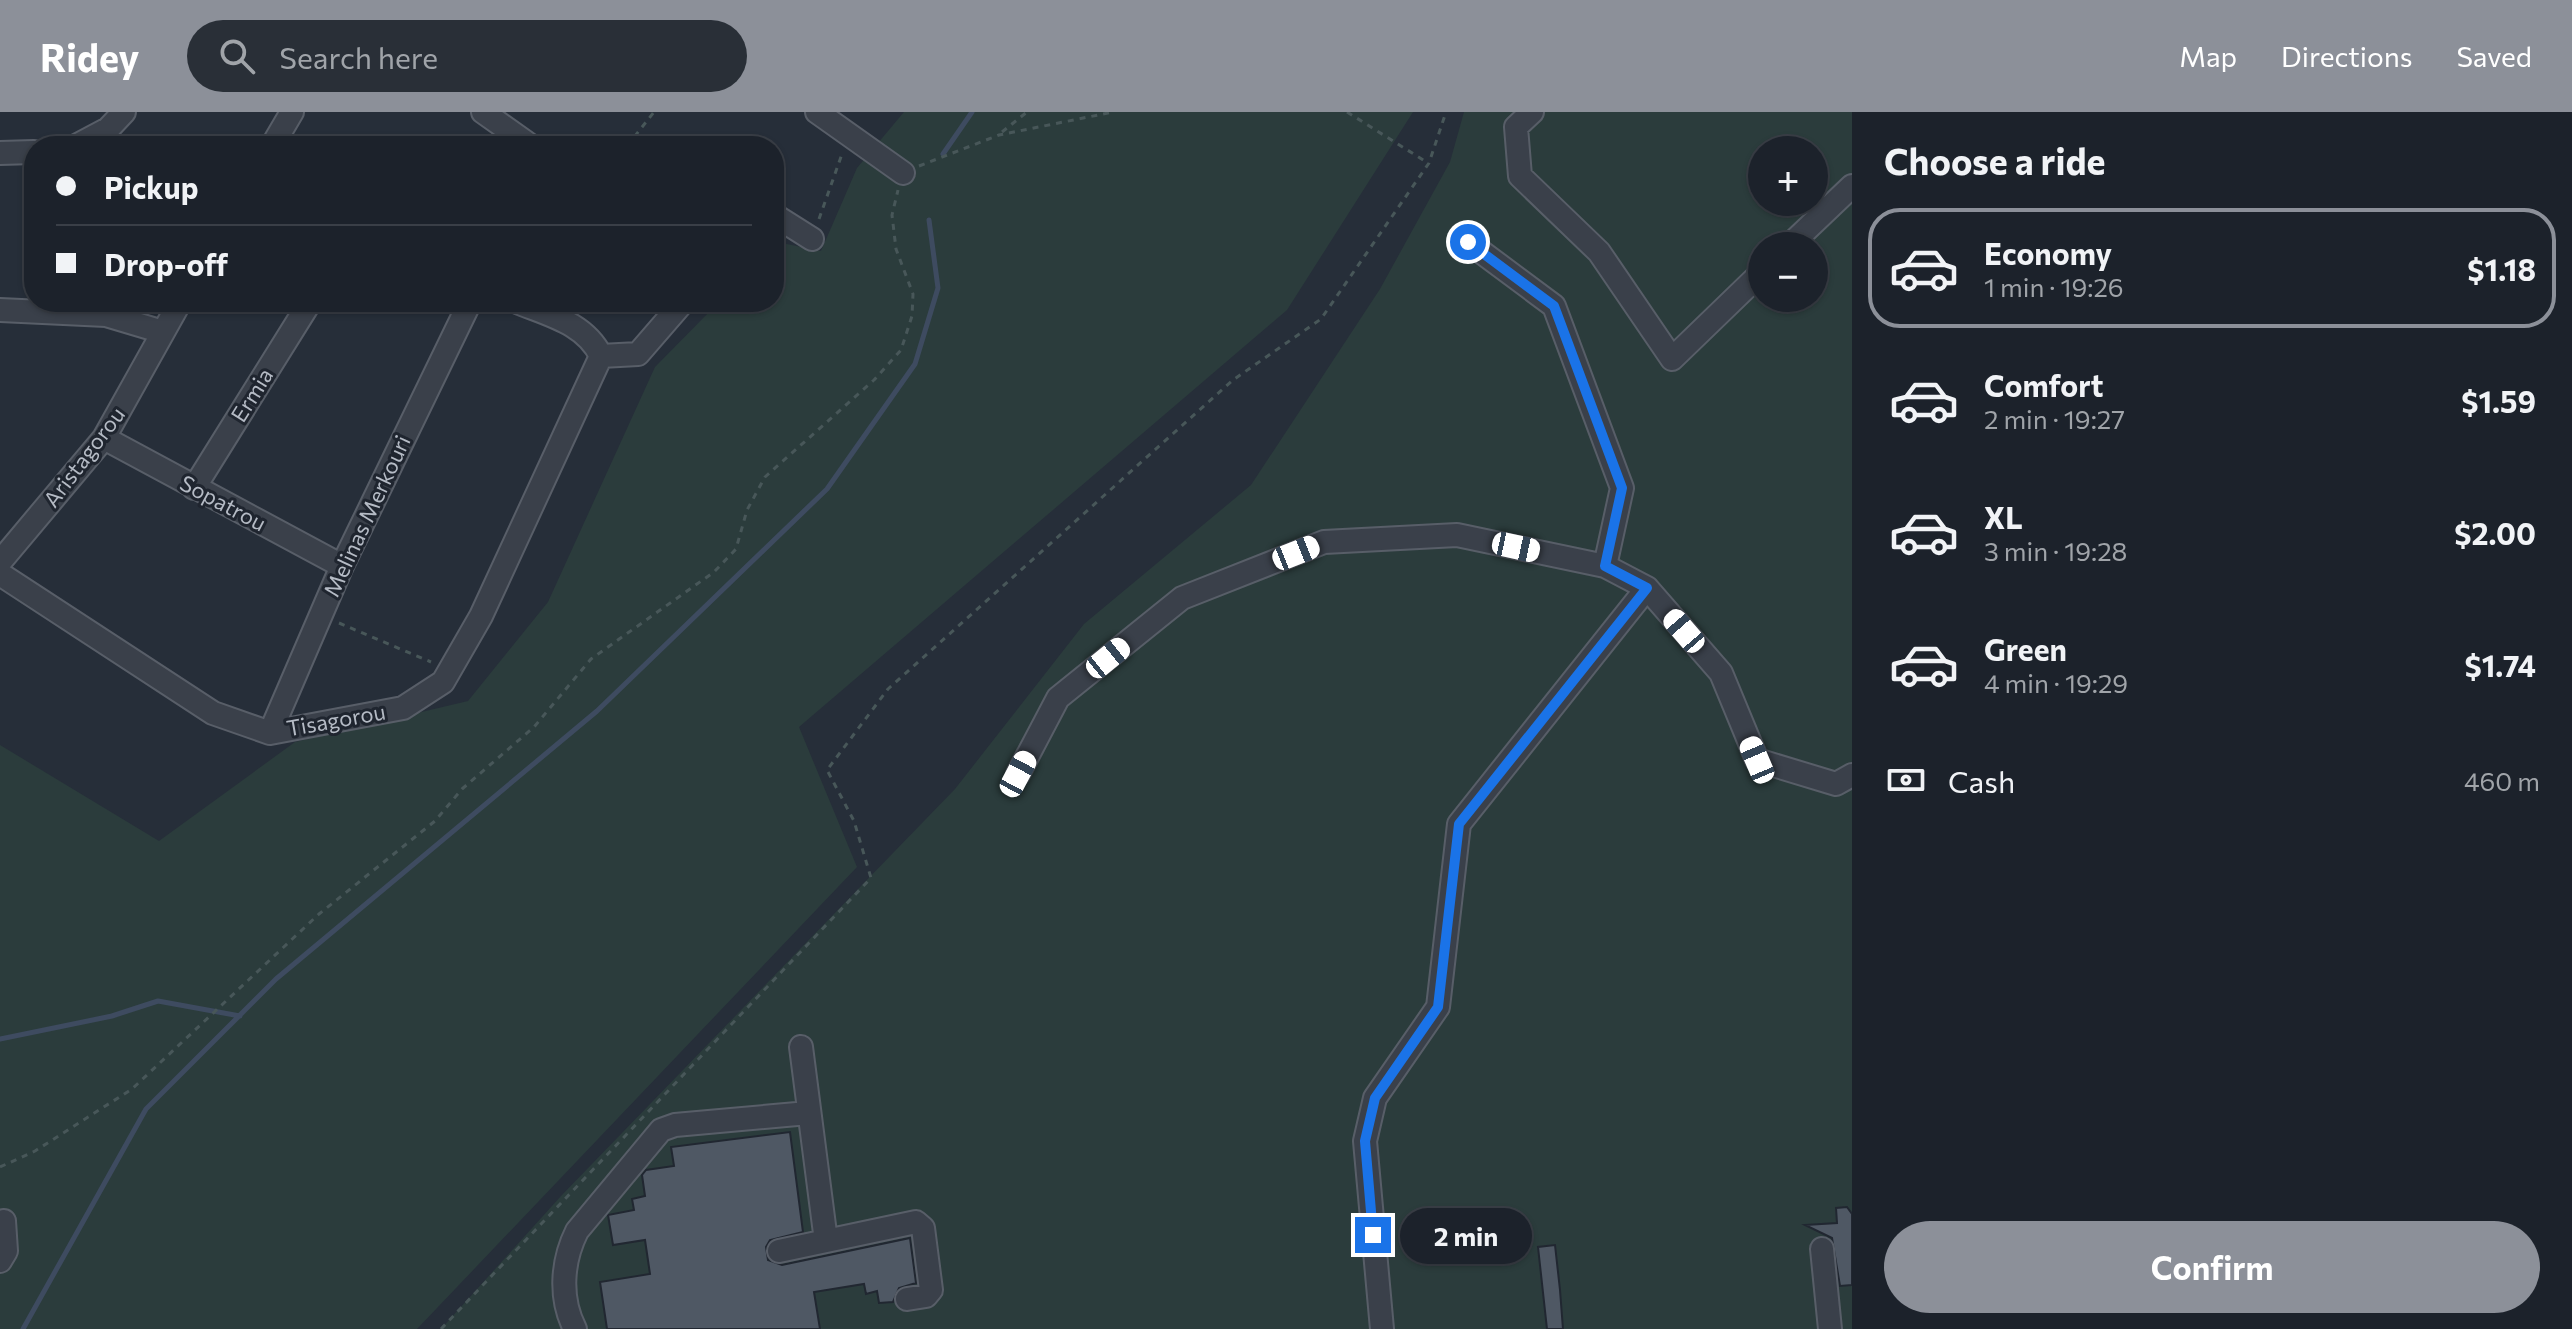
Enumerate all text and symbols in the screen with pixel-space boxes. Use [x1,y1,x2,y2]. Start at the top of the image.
search box [187,20,747,92]
text: Ridey [40,33,139,80]
icon: search [215,34,259,78]
text: Search here [279,38,438,75]
text: Map [2179,39,2237,73]
text: Directions [2281,39,2412,73]
text: Saved [2456,39,2532,73]
map controls [1748,136,1828,312]
button: + [1748,136,1828,216]
text: Choose a ride [1884,138,2105,182]
text: Pickup [104,168,198,205]
route start [1450,224,1486,260]
button: − [1748,232,1828,312]
icon: car [1888,232,1960,304]
text: Economy [1984,234,2112,271]
text: Drop-off [104,245,228,282]
text: $1.18 [2467,250,2536,287]
text: 1 min · 19:26 [1984,271,2124,302]
street label: Ermia [225,363,278,427]
icon: car [1888,364,1960,436]
text: Comfort [1984,366,2103,403]
text: $1.59 [2461,382,2536,419]
street label: Aristagorou [37,401,130,512]
text: 2 min · 19:27 [1984,403,2125,434]
street label: Melinas Merkouri [317,431,416,601]
street label: Sopatrou [176,469,271,536]
icon: car [1888,496,1960,568]
text: XL [1984,498,2023,535]
text: $2.00 [2454,514,2536,551]
car [1490,530,1542,564]
car [1269,533,1323,573]
text: 3 min · 19:28 [1984,535,2127,566]
car [1659,605,1709,657]
icon: car [1888,628,1960,700]
text: Green [1984,630,2067,667]
car [1082,634,1134,682]
text: $1.74 [2464,646,2536,683]
text: 4 min · 19:29 [1984,667,2128,698]
street label: Tisagorou [284,698,387,741]
car [1737,733,1777,787]
car [996,747,1040,801]
icon: cash [1884,758,1928,802]
text: Cash [1948,762,2015,799]
text: 460 m [2464,765,2540,796]
callout: 2 min [1401,1207,1533,1263]
route end [1355,1217,1391,1253]
text: 2 min [1434,1220,1498,1251]
button: Confirm [1884,1221,2540,1313]

